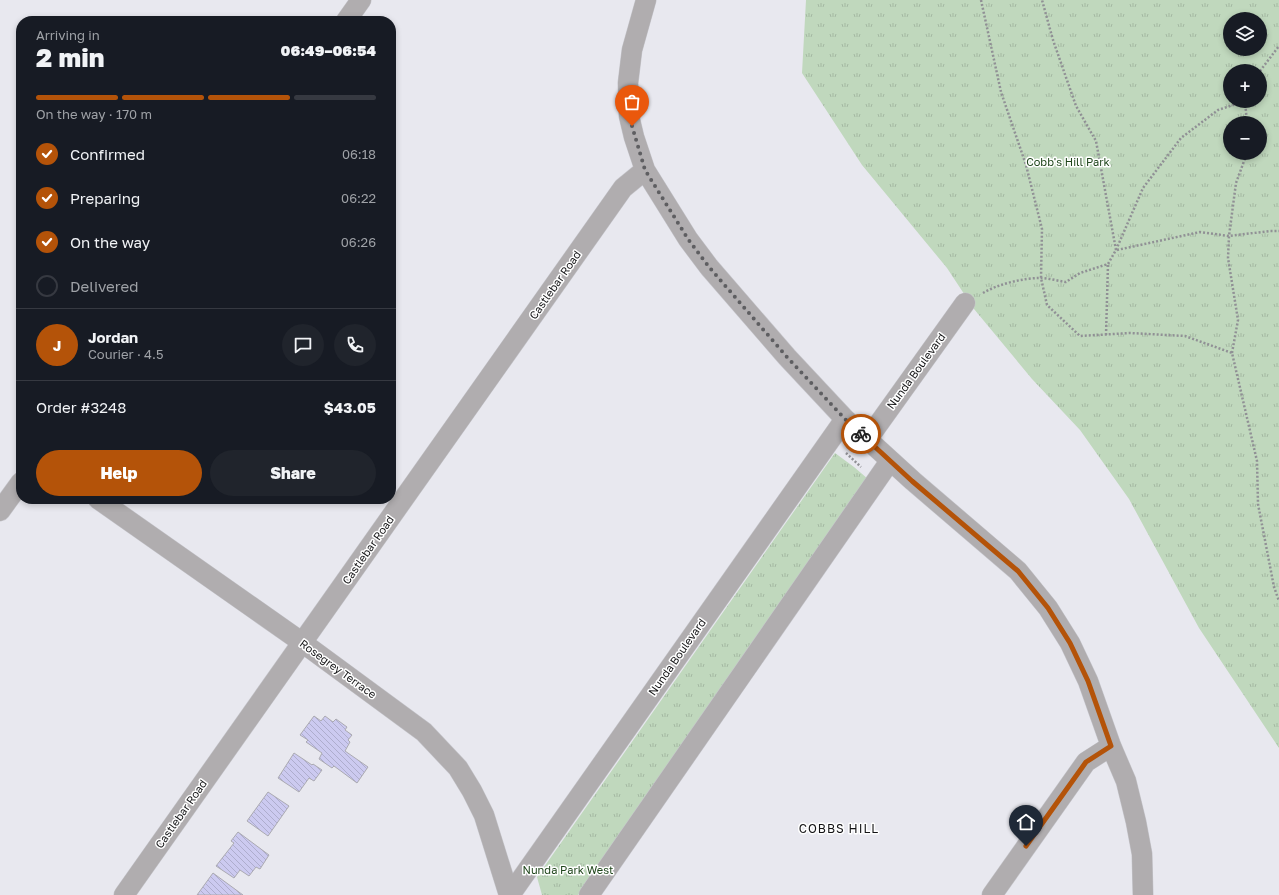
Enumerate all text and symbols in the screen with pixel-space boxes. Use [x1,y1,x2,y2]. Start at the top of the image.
map controls [1223,12,1267,160]
button: layers [1223,12,1267,56]
text: Arriving in [36,27,100,43]
text: 06:49–06:54 [281,41,376,59]
text: 2 min [36,42,104,73]
button: + [1223,64,1267,108]
pin [615,85,649,126]
icon: bag [621,91,643,113]
text: On the way · 170 m [36,106,152,122]
button: − [1223,116,1267,160]
icon: check [36,143,58,165]
text: Confirmed [70,145,145,163]
text: 06:18 [342,146,376,162]
park label: Cobb's Hill Park [1026,155,1110,168]
icon: check [36,187,58,209]
text: Preparing [70,189,140,207]
text: 06:22 [341,190,376,206]
icon: check [36,231,58,253]
text: On the way [70,233,150,251]
text: 06:26 [341,234,376,250]
street label: Castlebar Road [526,248,583,321]
text: Delivered [70,277,138,295]
button: chat [282,324,324,366]
button: phone [334,324,376,366]
text: Jordan [88,328,138,346]
street label: Nunda Boulevard [884,330,948,411]
text: J [53,336,61,354]
text: Courier · 4.5 [88,346,163,362]
text: Order #3248 [36,398,126,416]
text: $43.05 [324,398,376,416]
courier [841,414,881,454]
icon: bike [850,423,872,445]
button: Help [36,450,202,496]
button: Share [210,450,376,496]
street label: Castlebar Road [339,513,396,586]
street label: Nunda Boulevard [645,616,708,698]
street label: Rosegrey Terrace [297,636,379,701]
street label: Castlebar Road [152,777,209,850]
pin [1009,805,1043,846]
icon: home [1015,811,1037,833]
district label: COBBS HILL [799,821,879,836]
park label: Nunda Park West [523,863,613,876]

